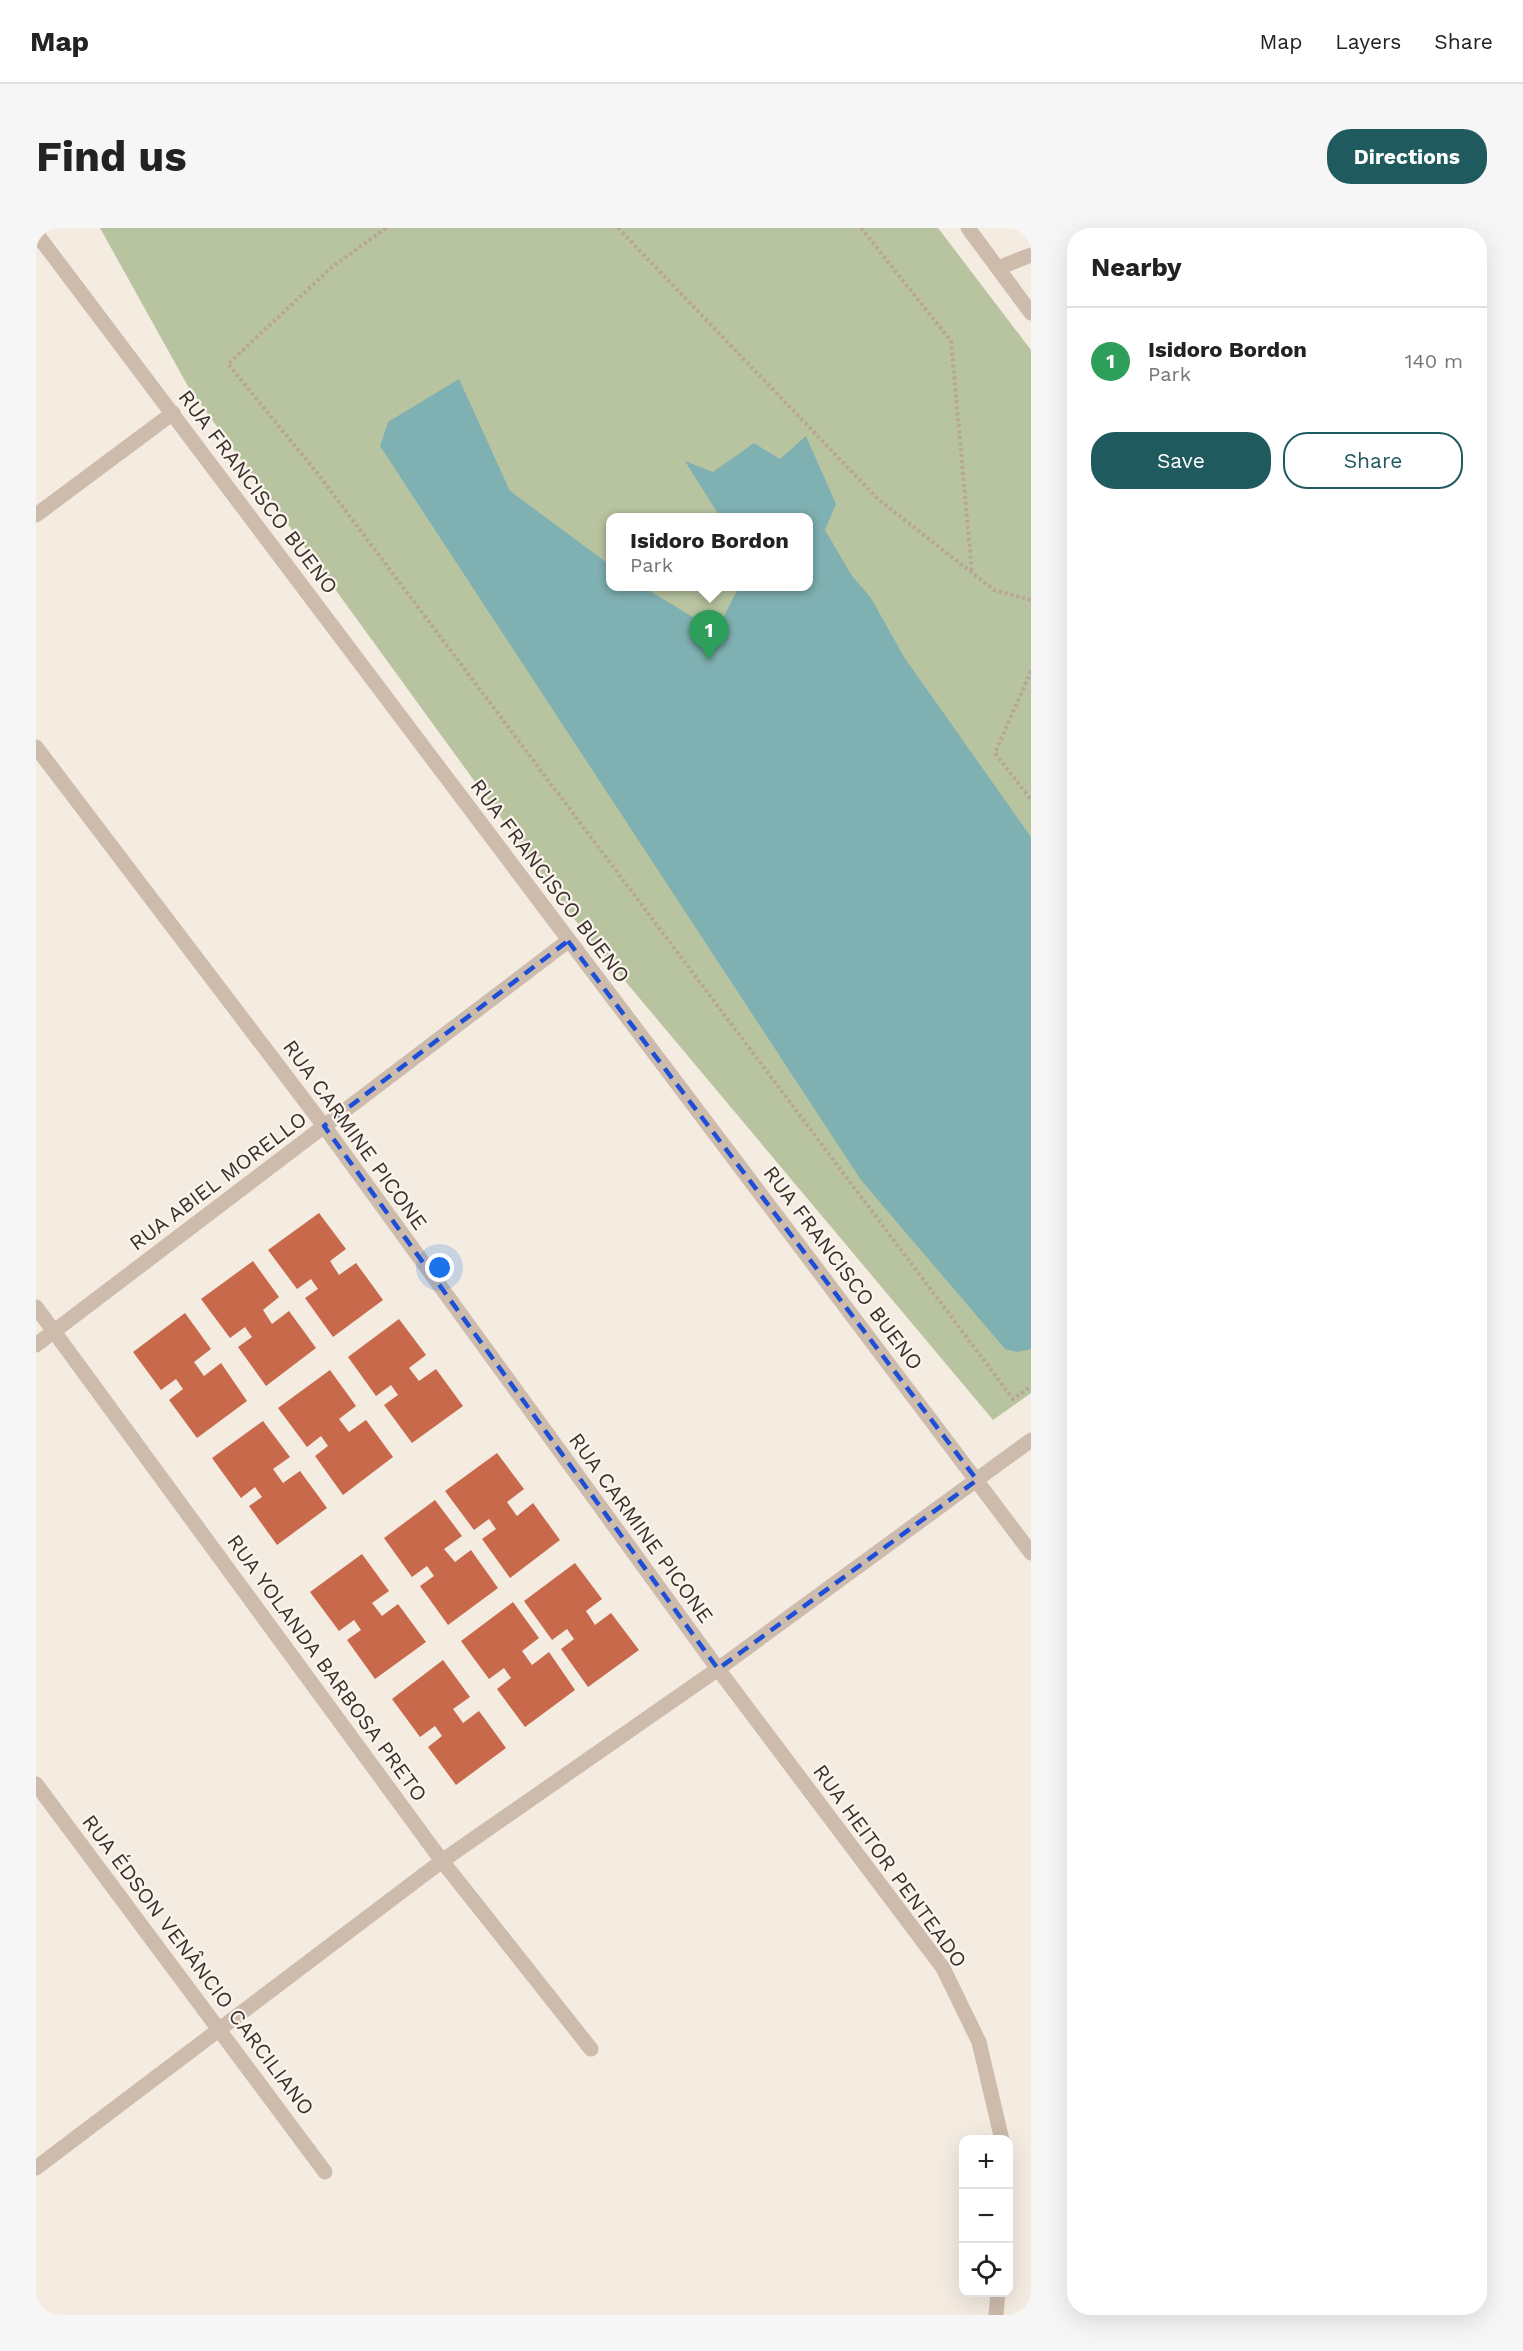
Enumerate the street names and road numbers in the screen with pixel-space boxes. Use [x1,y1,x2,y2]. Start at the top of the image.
street label: RUA FRANCISCO BUENO [173,385,343,599]
street label: RUA FRANCISCO BUENO [465,774,635,988]
street label: RUA CARMINE PICONE [278,1035,433,1235]
street label: RUA ABIEL MORELLO [124,1106,311,1255]
street label: RUA FRANCISCO BUENO [758,1161,928,1375]
street label: RUA CARMINE PICONE [564,1428,719,1628]
street label: RUA YOLANDA BARBOSA PRETO [222,1529,433,1806]
street label: RUA HEITOR PENTEADO [808,1759,973,1972]
street label: RUA ÉDSON VENÂNCIO CARCILIANO [77,1810,320,2120]

